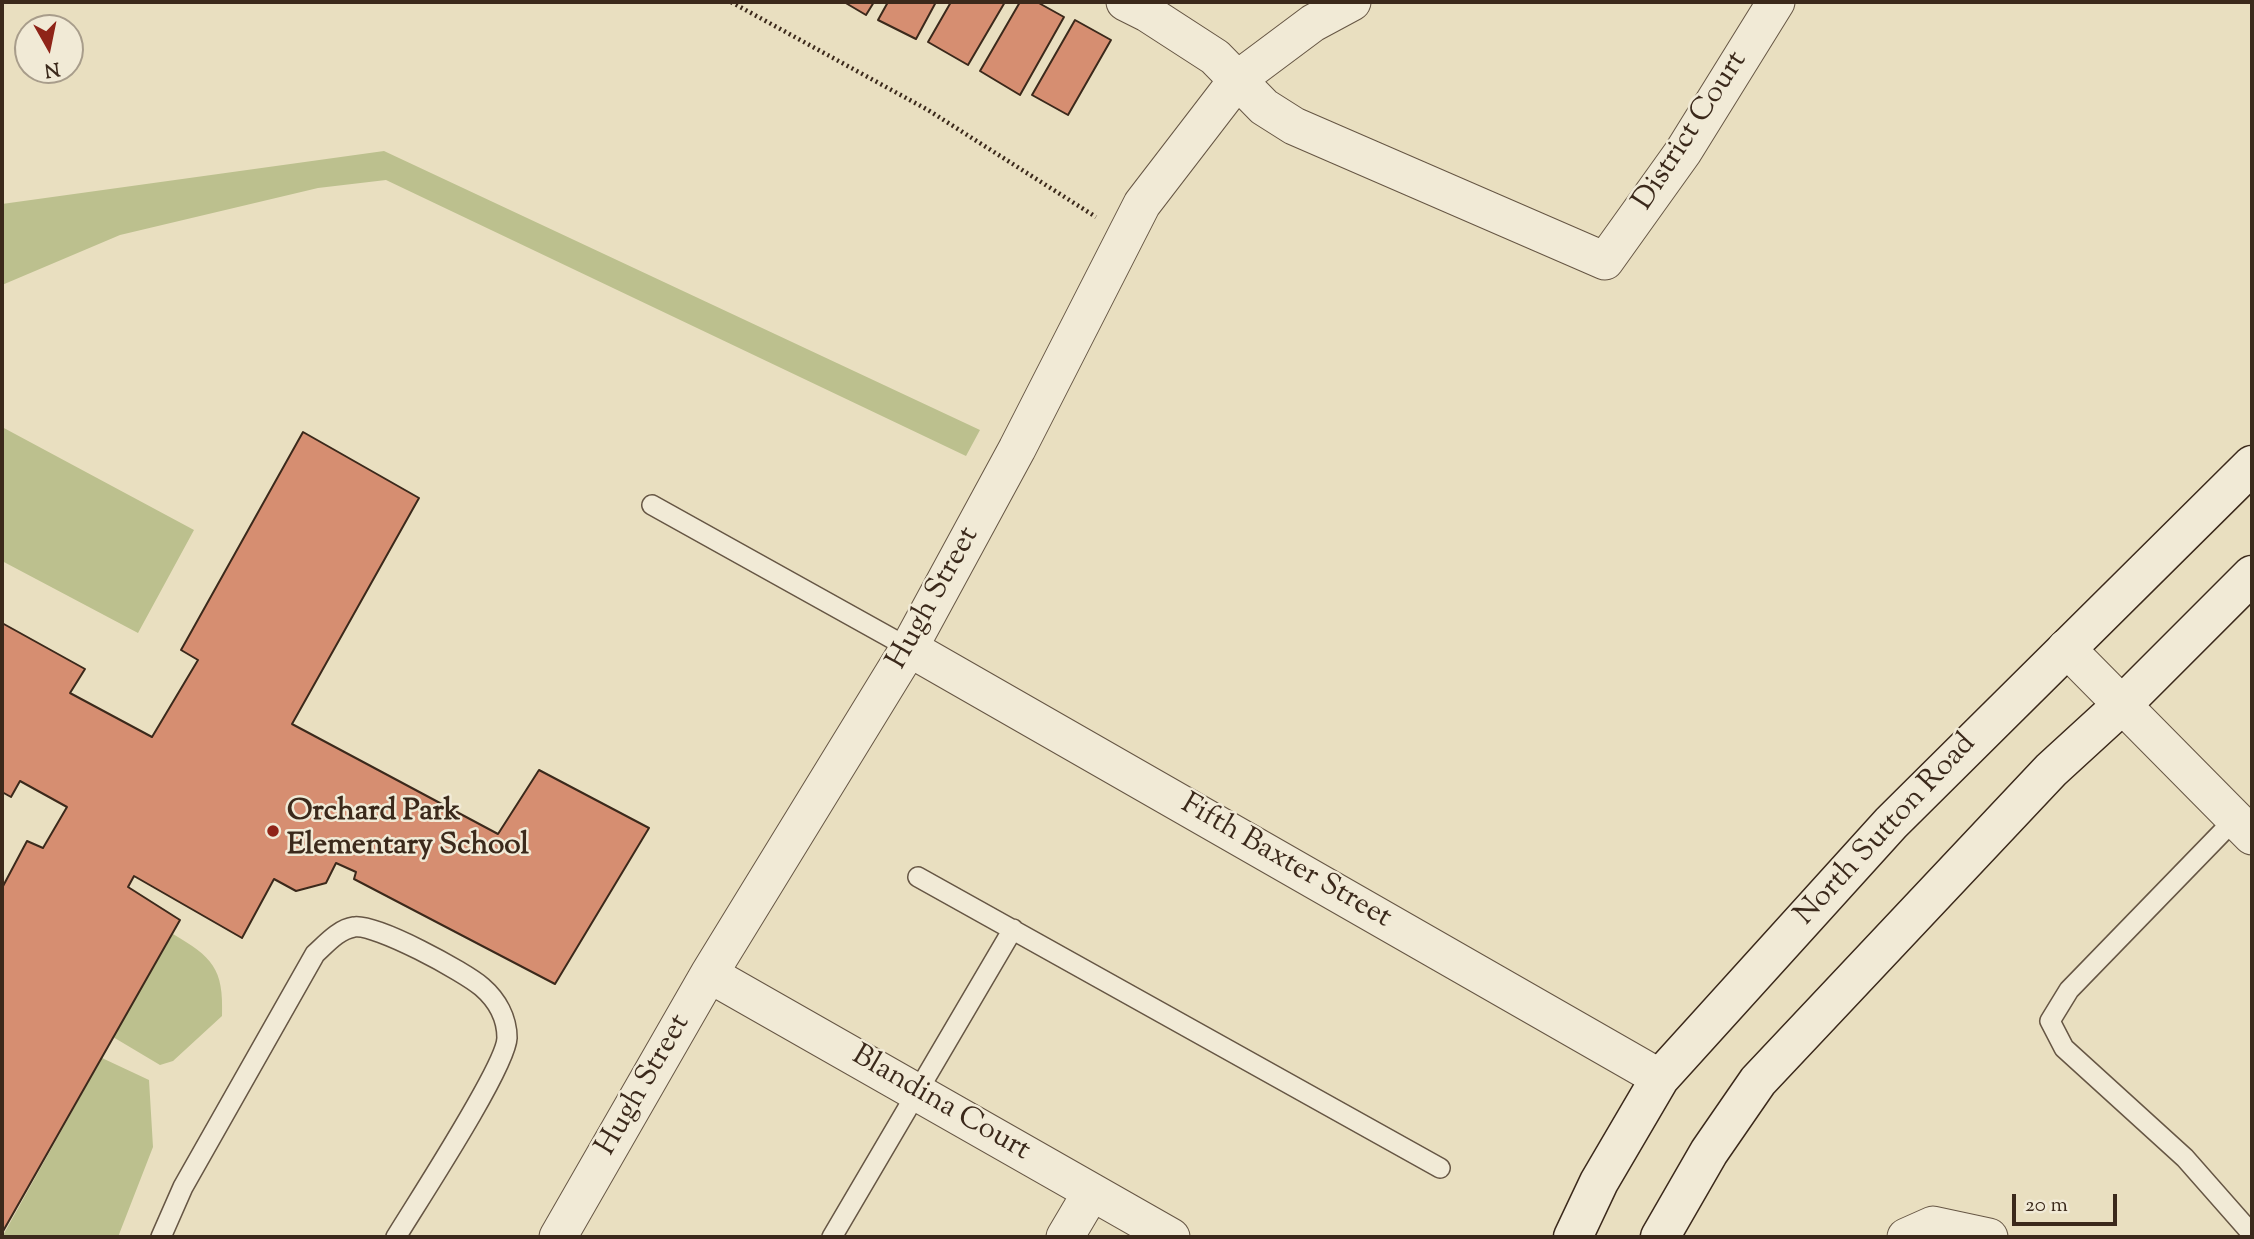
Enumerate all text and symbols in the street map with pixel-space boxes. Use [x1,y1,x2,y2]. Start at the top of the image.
north arrow [14,14,84,84]
street label: District Court [1627,46,1757,218]
text: N [42,54,62,83]
street label: Hugh Street [881,522,989,676]
street label: North Sutton Road [1789,728,1985,934]
street label: Fifth Baxter Street [1173,788,1397,938]
place label: Orchard Park Elementary School [287,796,529,866]
marker: Orchard Park Elementary School [265,823,281,839]
street label: Hugh Street [590,1009,700,1163]
street label: Blandina Court [844,1039,1036,1171]
scale bar [2016,1180,2121,1224]
text: 20 m [2025,1191,2068,1221]

